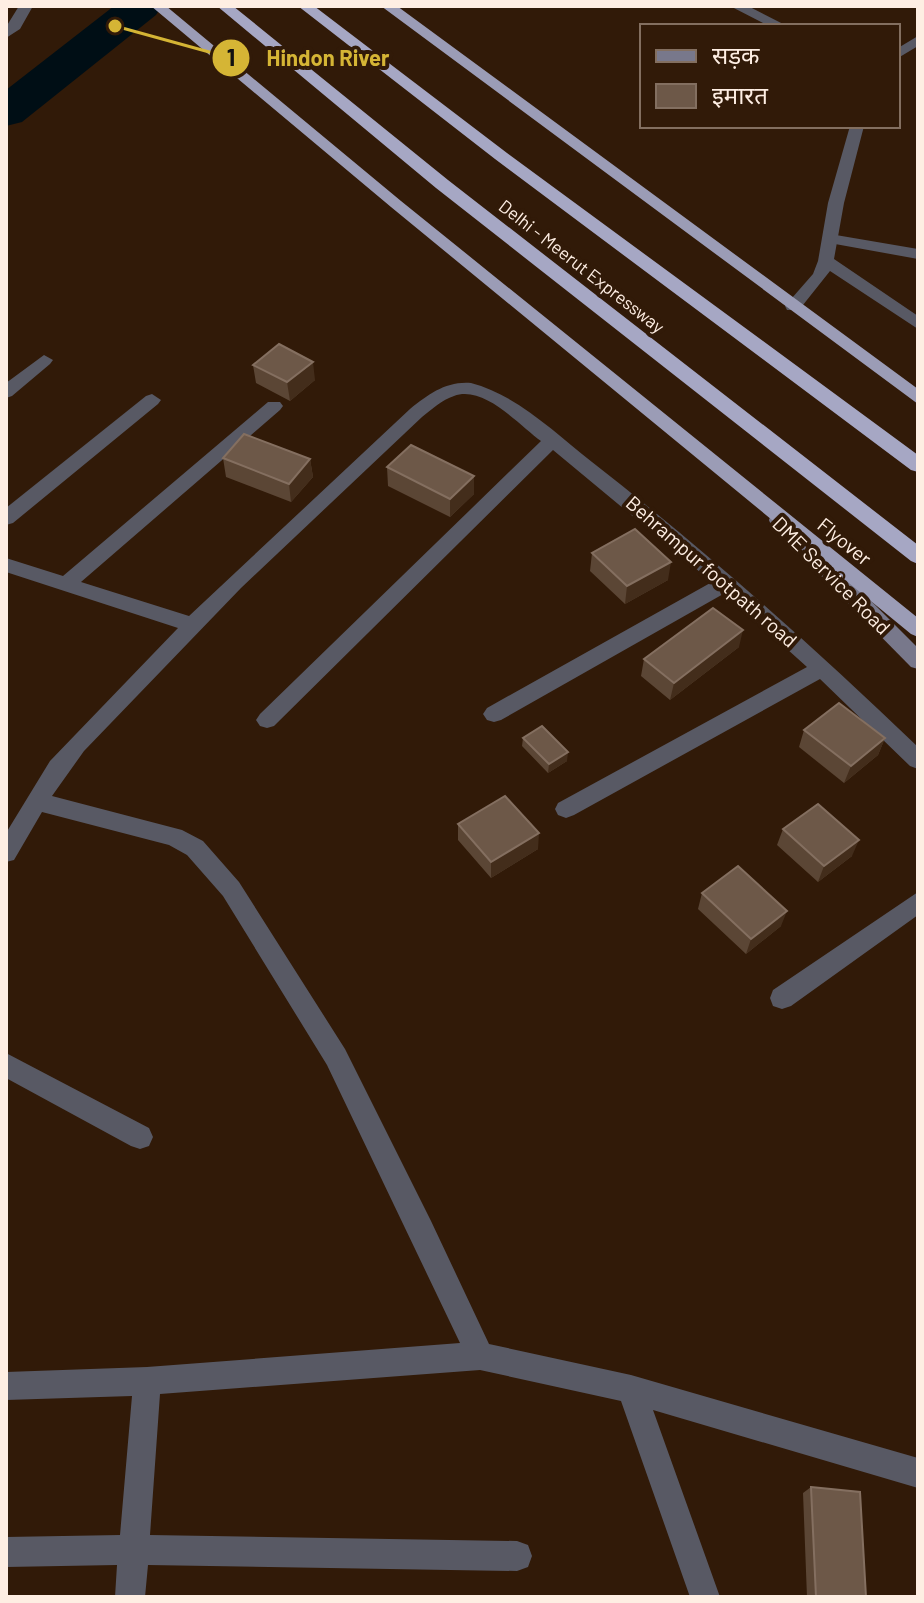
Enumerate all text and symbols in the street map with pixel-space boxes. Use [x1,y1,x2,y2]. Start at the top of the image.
legend [640,24,900,128]
callout: Hindon River [211,35,406,81]
text: सड़क [712,40,760,69]
text: 1 [227,42,235,71]
text: Hindon River [267,44,390,70]
text: इमारत [712,80,769,109]
street label: Delhi - Meerut Expressway [495,195,669,337]
street label: Behrampur footpath road [622,490,802,652]
street label: DME Service Road [768,511,896,639]
street label: Flyover [813,512,877,570]

